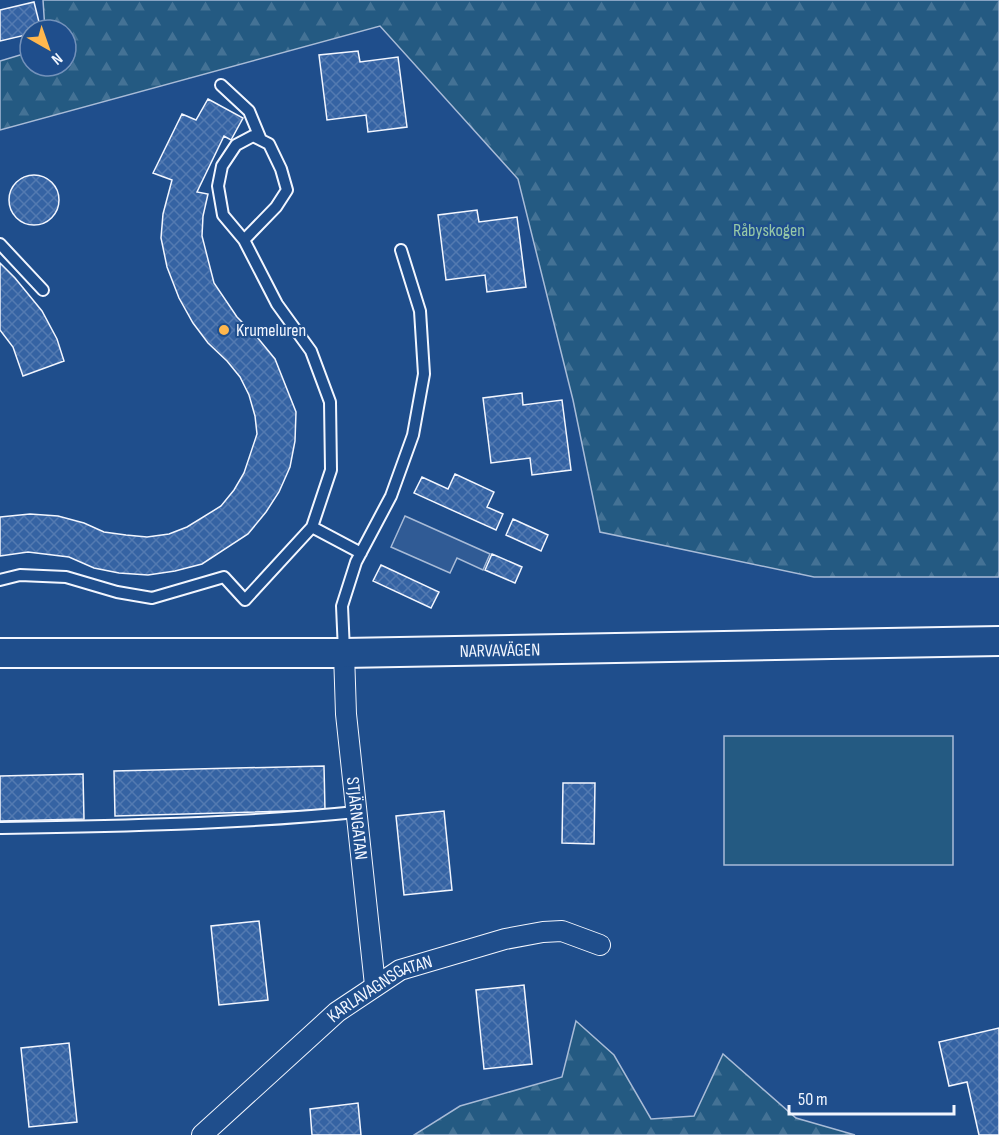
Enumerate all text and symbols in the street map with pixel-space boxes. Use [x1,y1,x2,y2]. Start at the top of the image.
north arrow [18,18,78,78]
text: N [47,48,66,68]
park label: Råbyskogen [733,220,805,241]
place label: Krumeluren [236,320,306,341]
marker: Krumeluren [217,323,231,337]
street label: NARVAVÄGEN [459,639,541,662]
street label: STJÄRNGATAN [342,776,372,861]
street label: KARLAVAGNSGATAN [323,951,435,1027]
scale bar [789,1078,954,1116]
text: 50 m [798,1089,828,1110]

